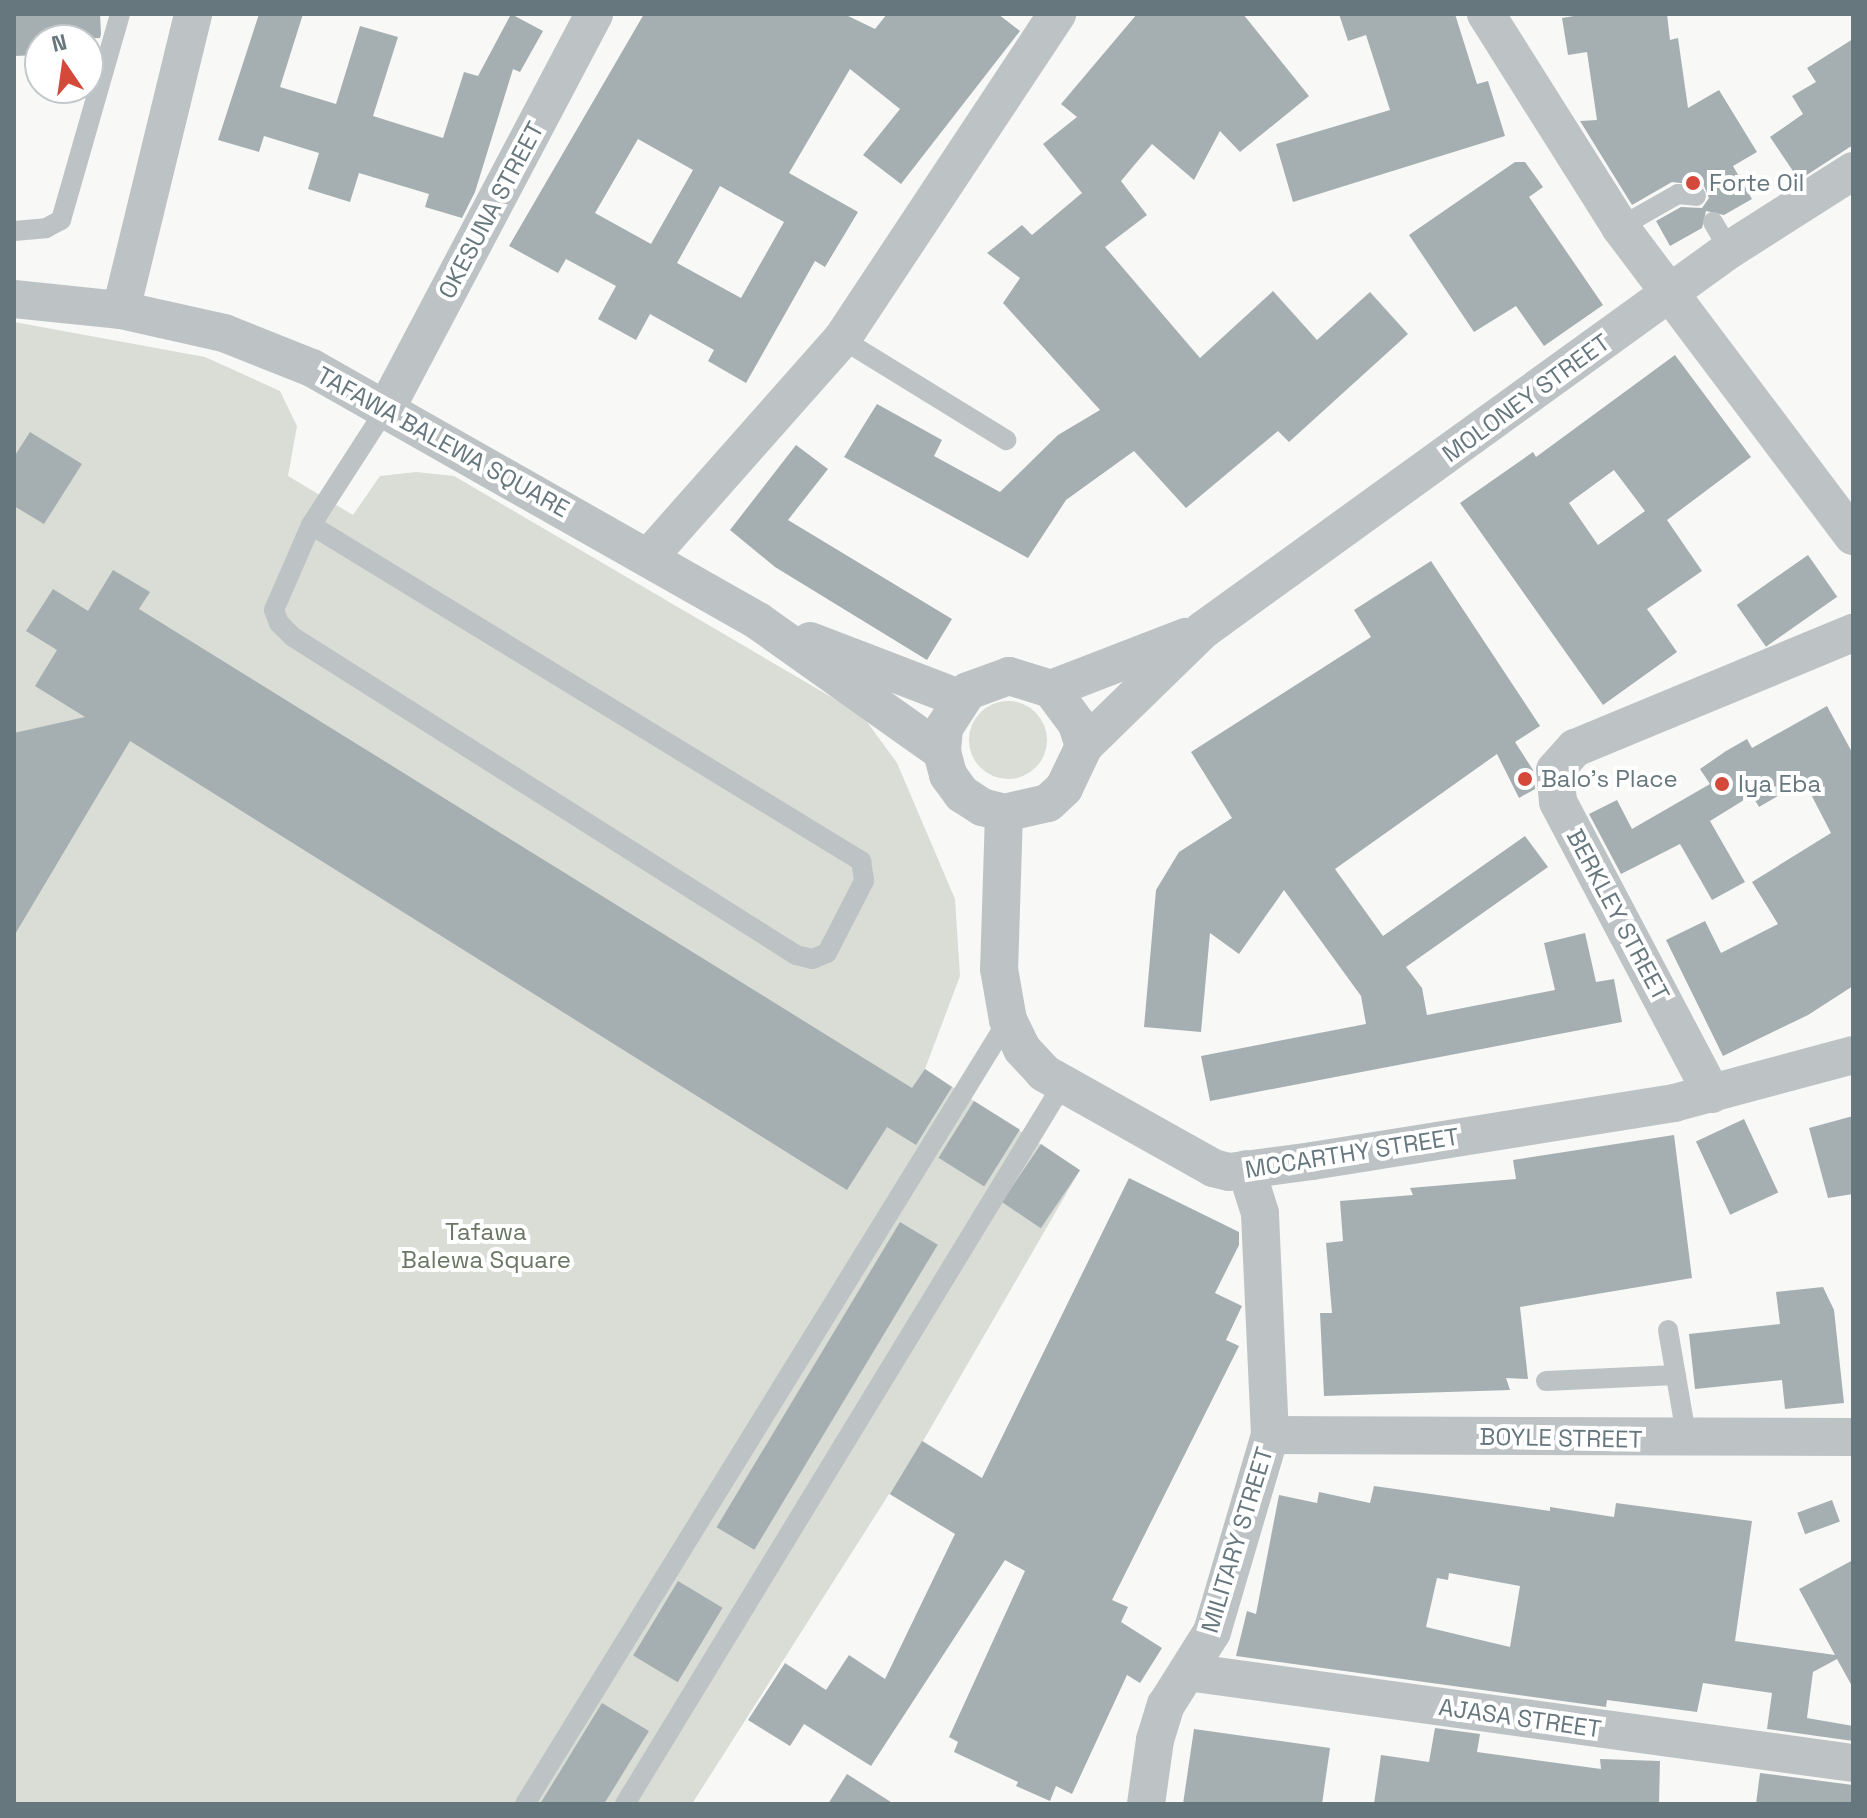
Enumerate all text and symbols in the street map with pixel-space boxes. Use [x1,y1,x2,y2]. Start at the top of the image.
north arrow [24,24,104,104]
text: N [49,27,69,58]
street label: OKESUNA STREET [432,116,550,304]
place label: Forte Oil [1709,169,1804,197]
marker: Forte Oil [1684,174,1702,192]
street label: MOLONEY STREET [1437,328,1615,468]
street label: TAFAWA BALEWA SQUARE [311,360,575,524]
place label: Balo's Place [1541,765,1678,793]
marker: Balo's Place [1516,770,1534,788]
place label: Iya Eba [1738,770,1821,798]
marker: Iya Eba [1713,775,1731,793]
street label: BERKLEY STREET [1560,824,1676,1006]
street label: MCCARTHY STREET [1243,1122,1461,1184]
park label: Tafawa Balewa Square [401,1218,571,1274]
street label: BOYLE STREET [1479,1422,1643,1454]
street label: MILITARY STREET [1195,1444,1279,1636]
street label: AJASA STREET [1437,1692,1603,1744]

